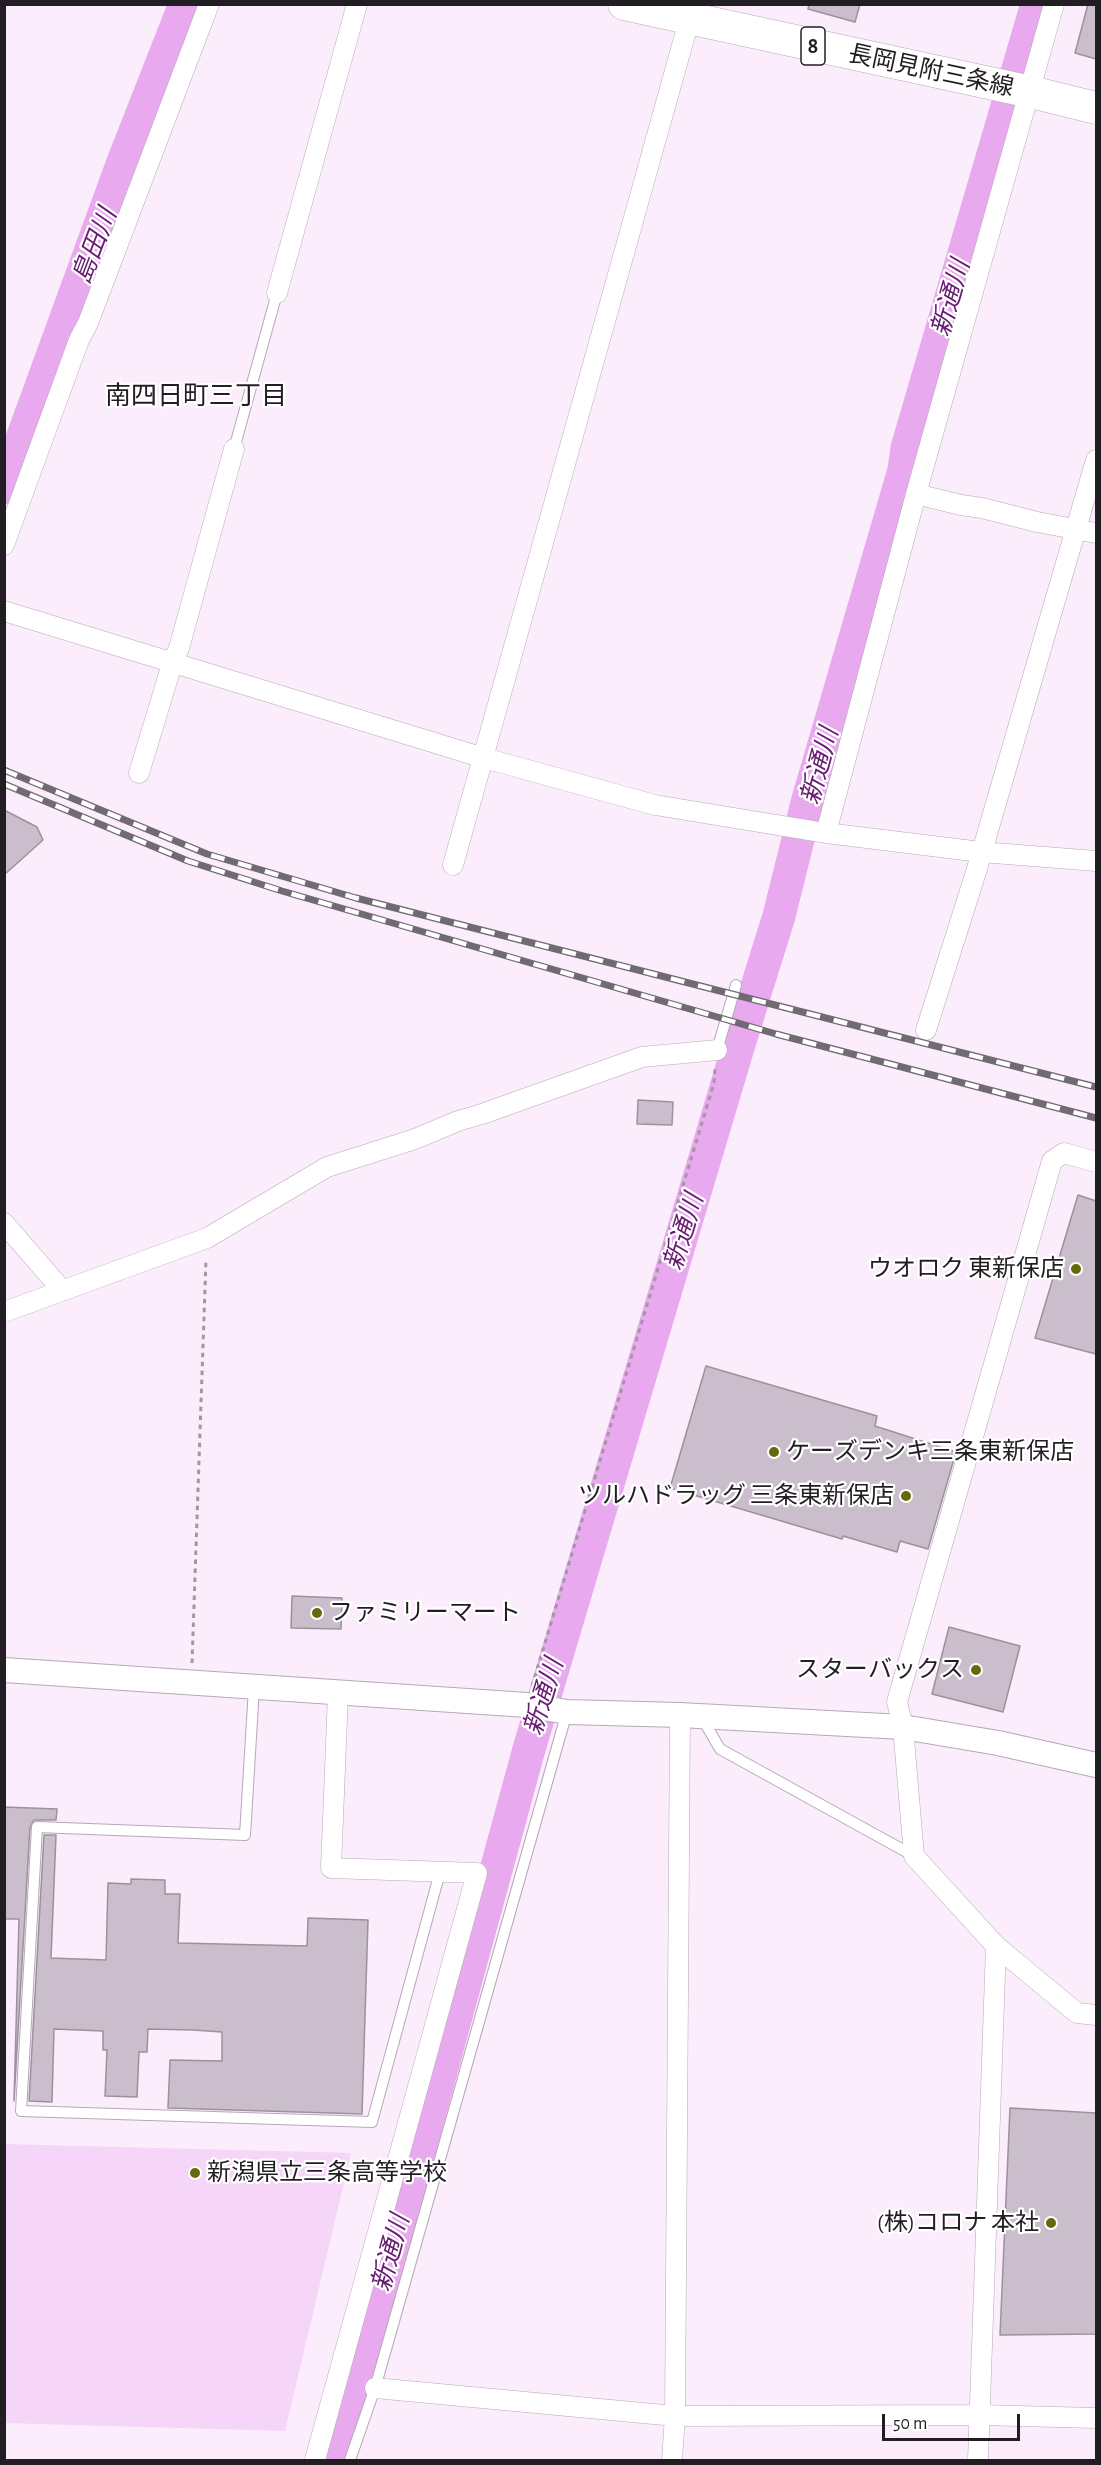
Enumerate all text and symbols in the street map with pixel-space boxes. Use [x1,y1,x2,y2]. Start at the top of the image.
road number: 8 [801,27,825,65]
street label: 長岡見附三条線 [846,39,1016,103]
water label: 島田川 [66,204,124,288]
water label: 新通川 [925,256,977,340]
district label: 南四日町三丁目 [105,380,287,412]
water label: 新通川 [795,724,845,808]
water label: 新通川 [658,1190,710,1274]
place label: ウオロク 東新保店 [868,1255,1064,1283]
marker: ウオロク 東新保店 [1069,1262,1083,1276]
place label: ケーズデンキ三条東新保店 [786,1438,1074,1466]
marker: ケーズデンキ三条東新保店 [767,1445,781,1459]
place label: ツルハドラッグ 三条東新保店 [578,1482,894,1510]
marker: ツルハドラッグ 三条東新保店 [899,1489,913,1503]
place label: ファミリーマート [329,1599,521,1627]
marker: ファミリーマート [310,1606,324,1620]
water label: 新通川 [518,1655,570,1739]
place label: スターバックス [796,1656,964,1684]
marker: スターバックス [969,1663,983,1677]
place label: 新潟県立三条高等学校 [207,2159,447,2187]
marker: 新潟県立三条高等学校 [188,2166,202,2180]
place label: (株)コロナ 本社 [877,2209,1039,2237]
water label: 新通川 [366,2211,416,2295]
marker: (株)コロナ 本社 [1044,2216,1058,2230]
scale bar [885,2402,1023,2440]
text: 50 m [893,2415,927,2433]

